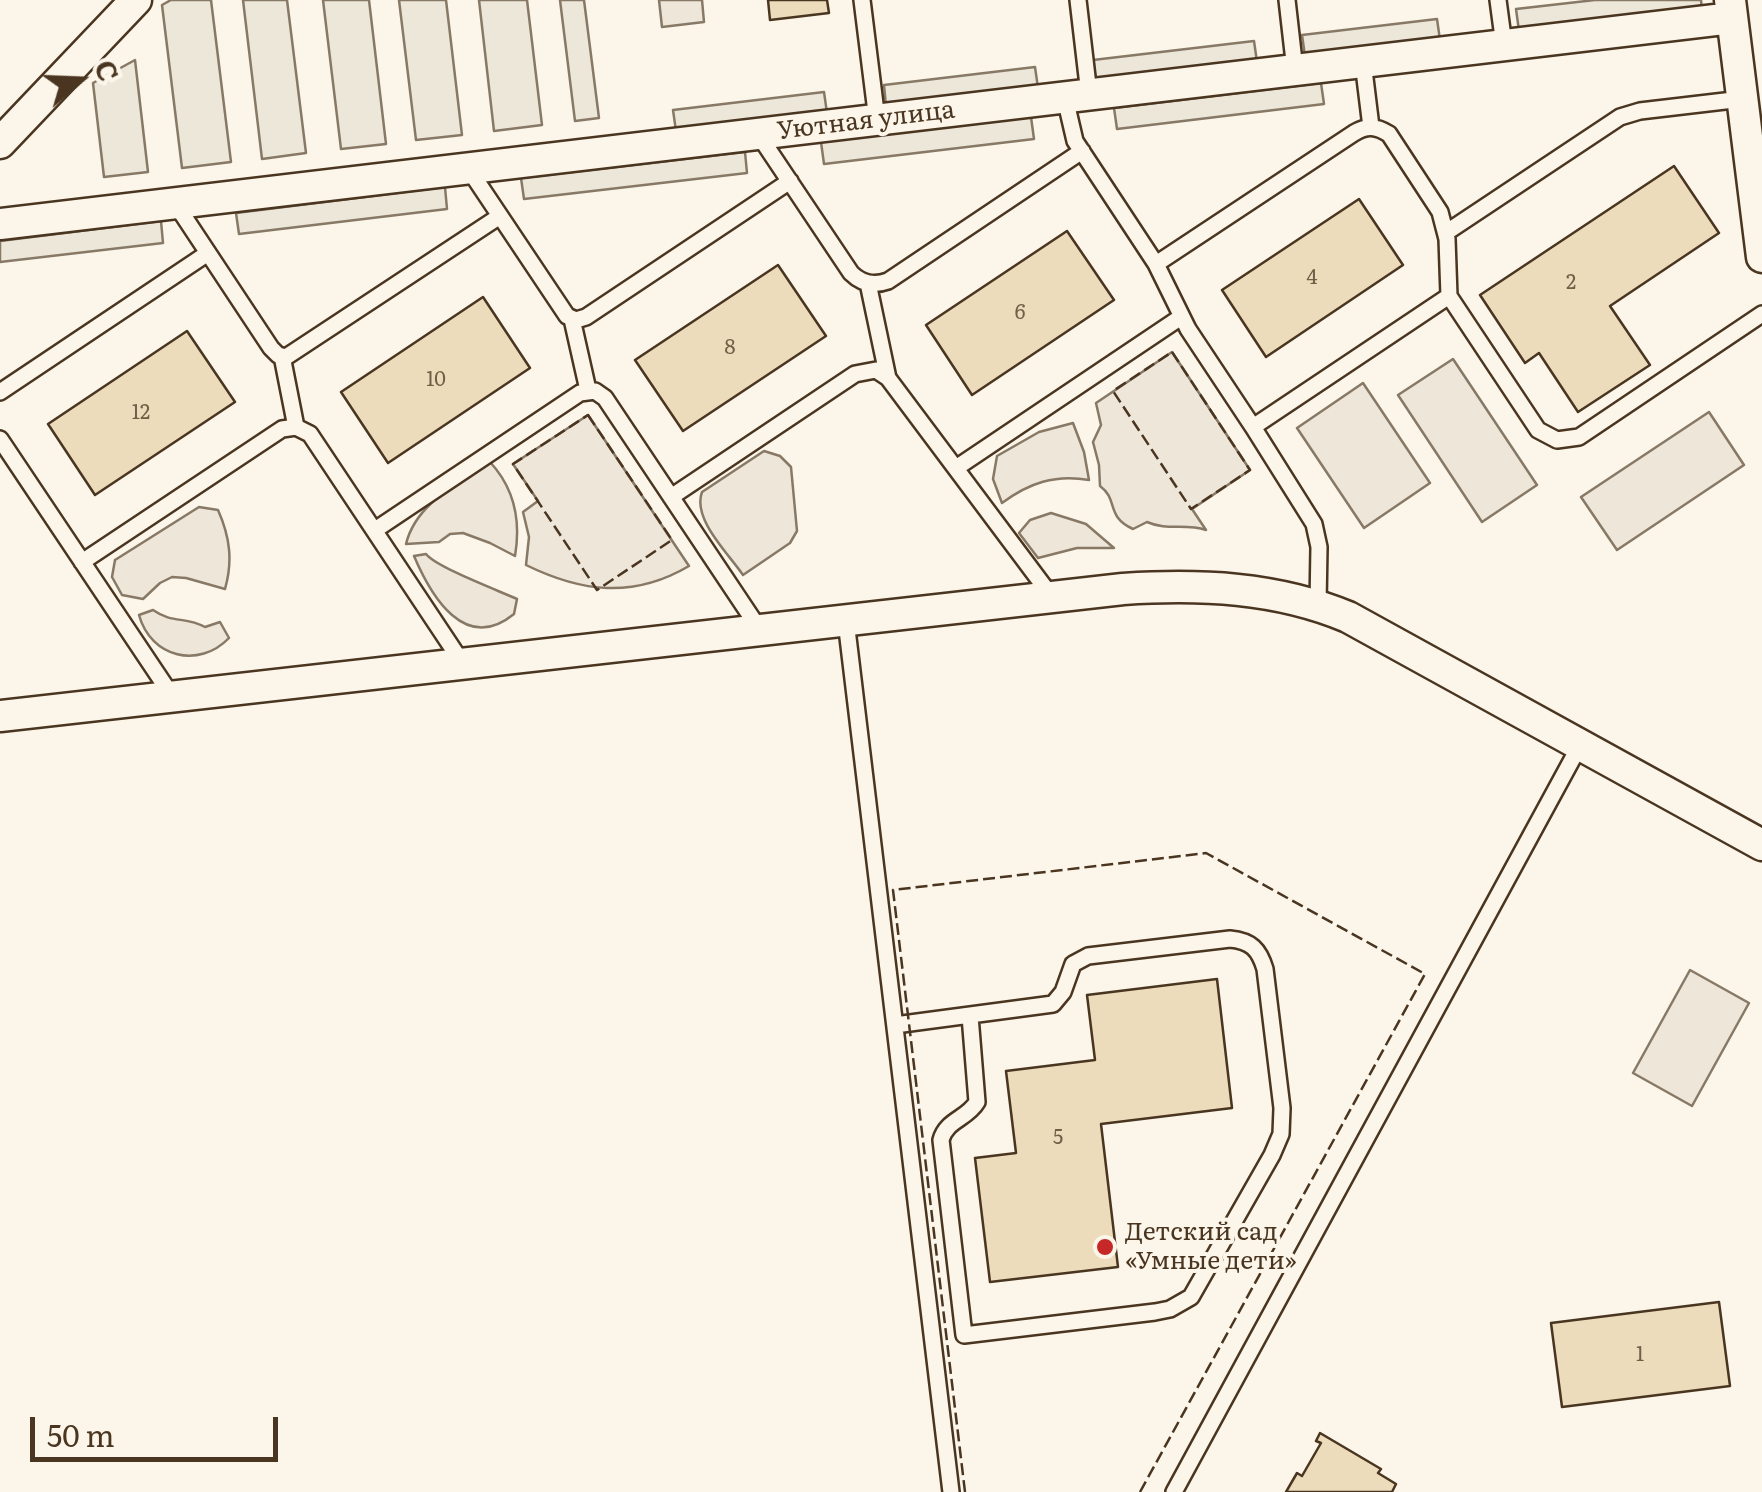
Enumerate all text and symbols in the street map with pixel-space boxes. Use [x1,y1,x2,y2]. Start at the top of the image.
north arrow [30,30,130,130]
text: С [85,54,131,86]
street label: Уютная улица [775,95,957,147]
house number: 4 [1306,266,1318,290]
house number: 2 [1566,271,1576,295]
house number: 6 [1015,301,1025,325]
house number: 8 [724,336,736,360]
house number: 10 [426,368,446,392]
house number: 12 [132,401,150,425]
house number: 5 [1053,1126,1063,1150]
place label: Детский сад «Умные дети» [1125,1218,1297,1277]
marker: Детский сад «Умные дети» [1094,1236,1116,1258]
house number: 1 [1636,1343,1644,1367]
scale bar [35,1397,282,1459]
text: 50 m [47,1412,115,1456]

